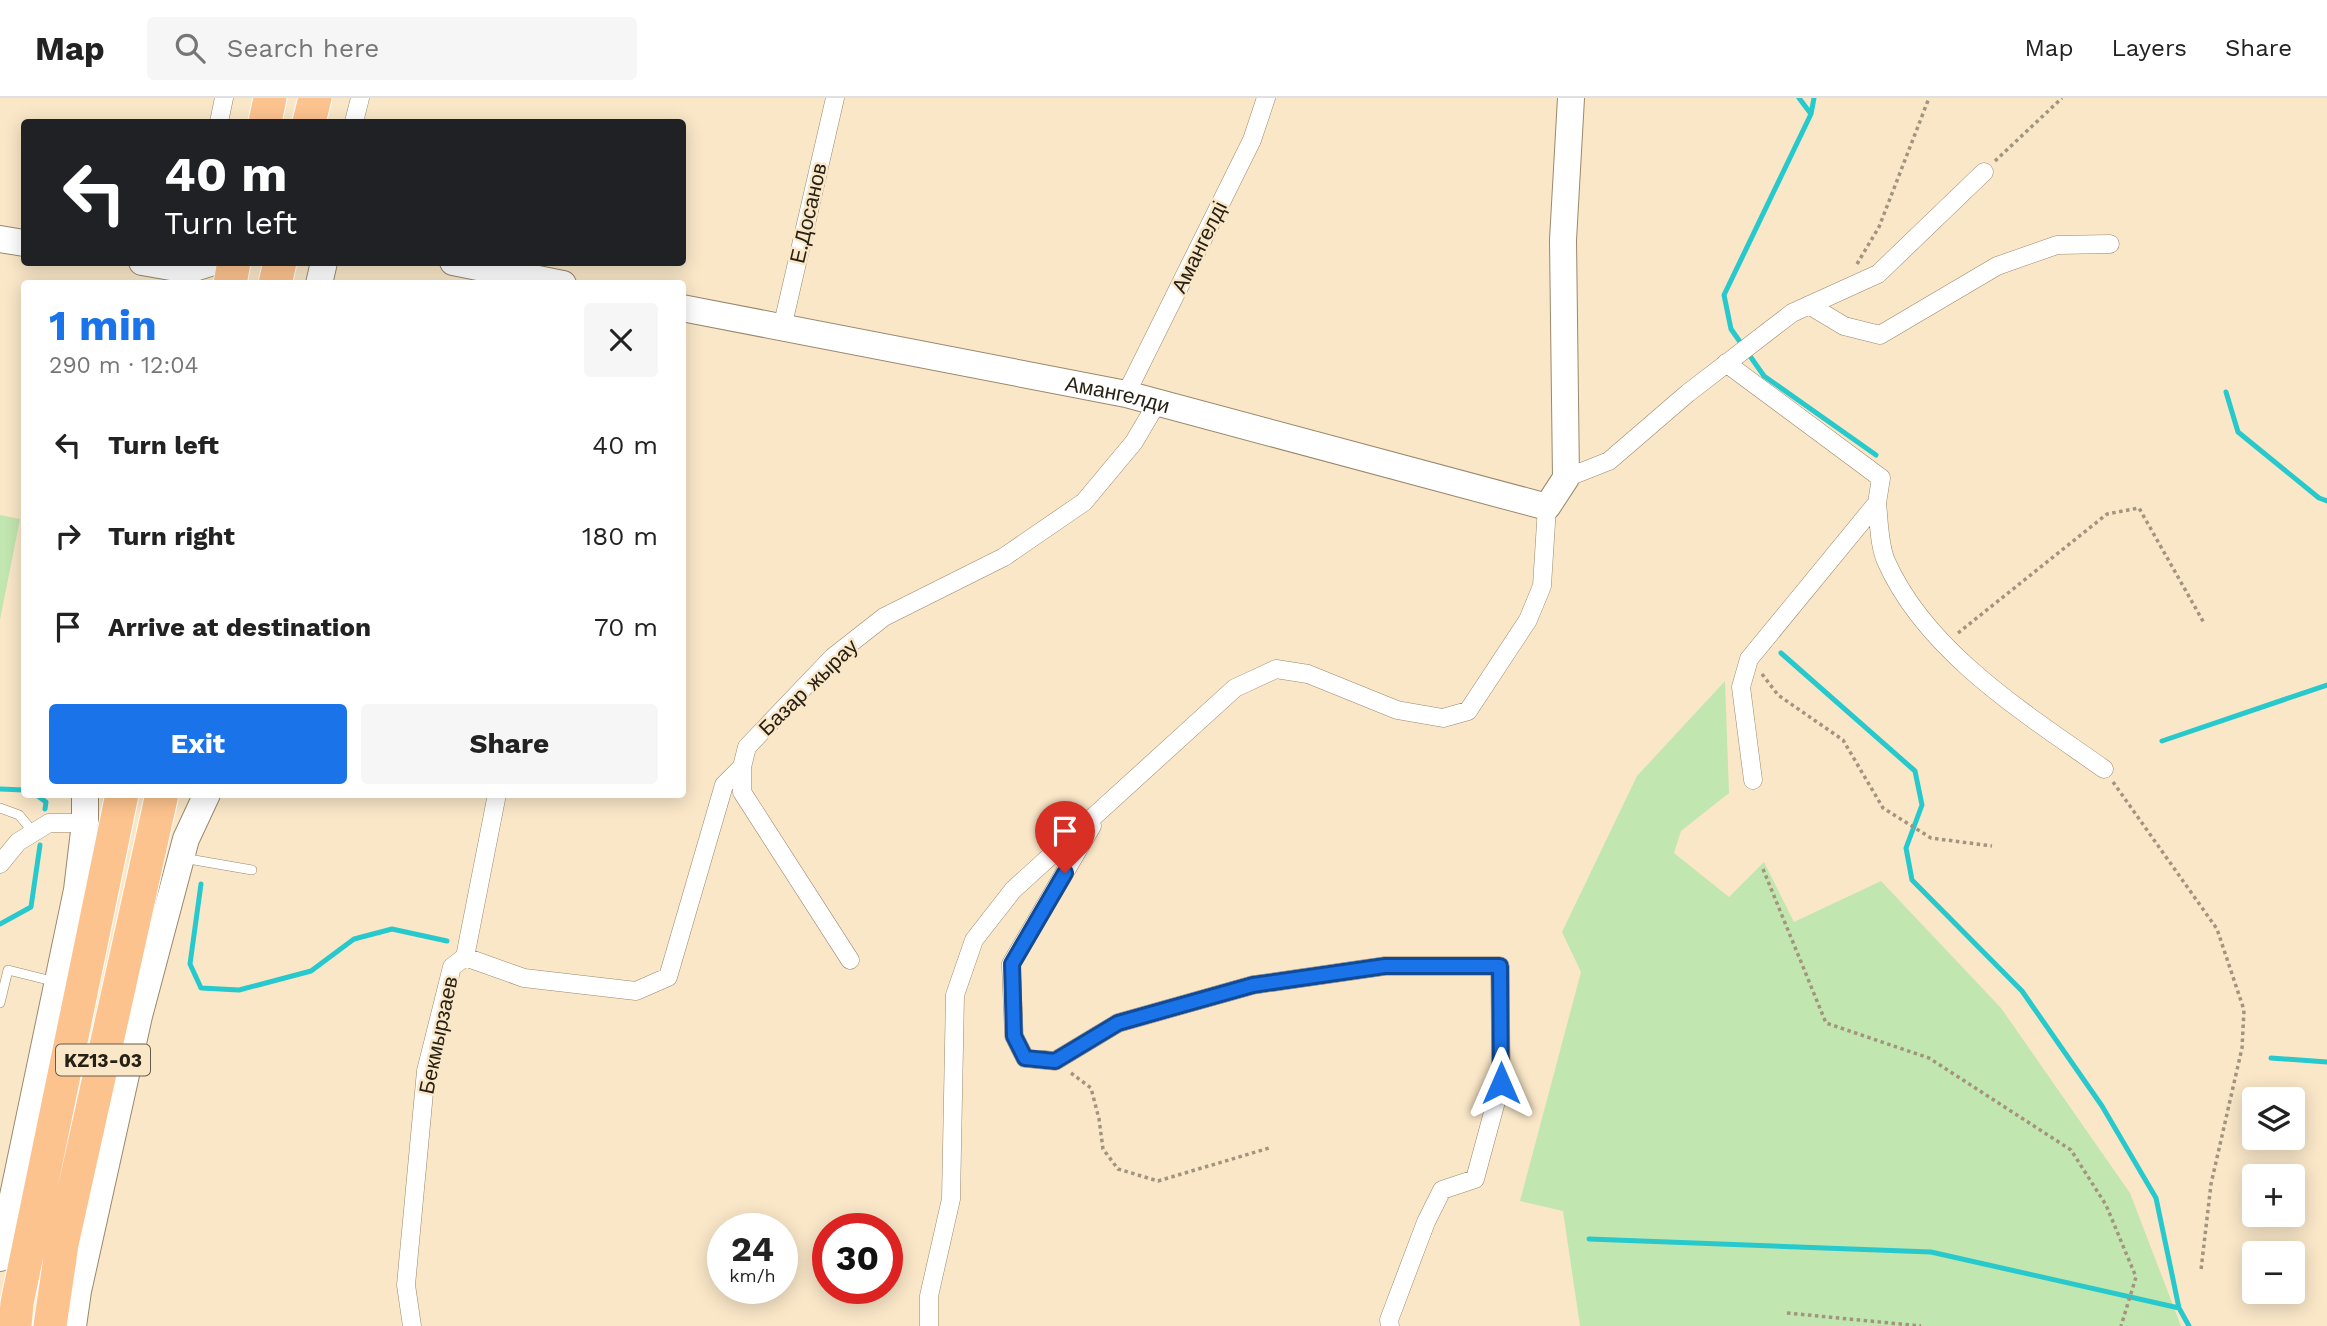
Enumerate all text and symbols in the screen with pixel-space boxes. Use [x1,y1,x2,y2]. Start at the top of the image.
search box [147,17,637,80]
text: Map [35,29,105,68]
icon: search [171,29,209,67]
text: Search here [227,33,379,63]
text: Map [2025,34,2073,62]
text: Layers [2111,34,2187,62]
text: Share [2225,34,2292,62]
text: 40 m [164,145,287,203]
icon: left [49,147,140,238]
street label: Е.Досанов [784,160,832,266]
street label: Амангелді [1166,197,1232,297]
text: Turn left [164,204,297,242]
text: 1 min [49,301,157,350]
button: close [584,303,658,377]
text: 290 m · 12:04 [49,352,199,379]
street label: Амангелди [1063,370,1173,418]
icon: left [49,426,87,464]
text: Turn left [108,430,219,460]
text: 40 m [592,430,658,460]
icon: right [49,517,87,555]
text: Turn right [108,521,235,551]
text: 180 m [582,521,658,551]
icon: arrive [49,608,87,646]
text: Arrive at destination [108,612,371,642]
text: 70 m [594,612,658,642]
street label: Базар жырау [753,633,863,740]
button: Exit [49,704,347,784]
button: Share [361,704,658,784]
pin [1035,801,1095,873]
icon: arrive [1046,812,1084,850]
street label: Бекмырзаев [413,974,463,1096]
road number: KZ13-03 [56,1044,150,1076]
position arrow [1464,1046,1538,1120]
map controls [2242,1087,2305,1304]
button: layers [2242,1087,2305,1150]
button: + [2242,1164,2305,1227]
speed limit sign: 30 [812,1213,903,1304]
text: 24 [731,1228,774,1270]
button: − [2242,1241,2305,1304]
text: km/h [729,1265,776,1286]

